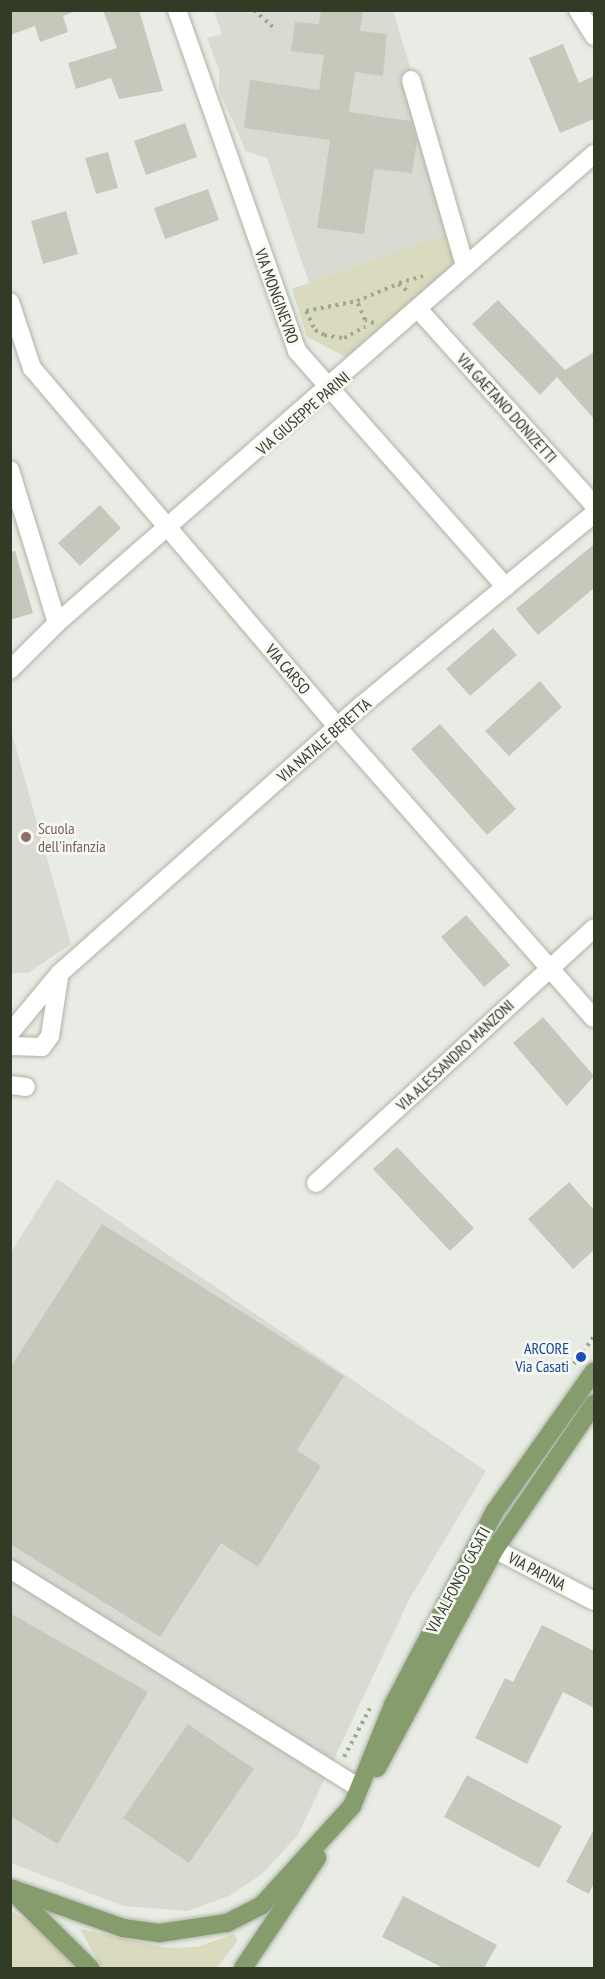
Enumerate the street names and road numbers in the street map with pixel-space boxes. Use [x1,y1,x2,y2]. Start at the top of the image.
street label: VIA MONGINEVRO [251,246,303,346]
street label: VIA GAETANO DONIZETTI [453,349,561,467]
street label: VIA GIUSEPPE PARINI [252,367,354,459]
street label: VIA CARSO [261,640,315,698]
street label: VIA NATALE BERETTA [273,694,375,786]
street label: VIA ALESSANDRO MANZONI [392,995,518,1115]
street label: VIA ALFONSO CASATI [422,1523,494,1637]
street label: VIA PAPINA [505,1548,569,1594]

